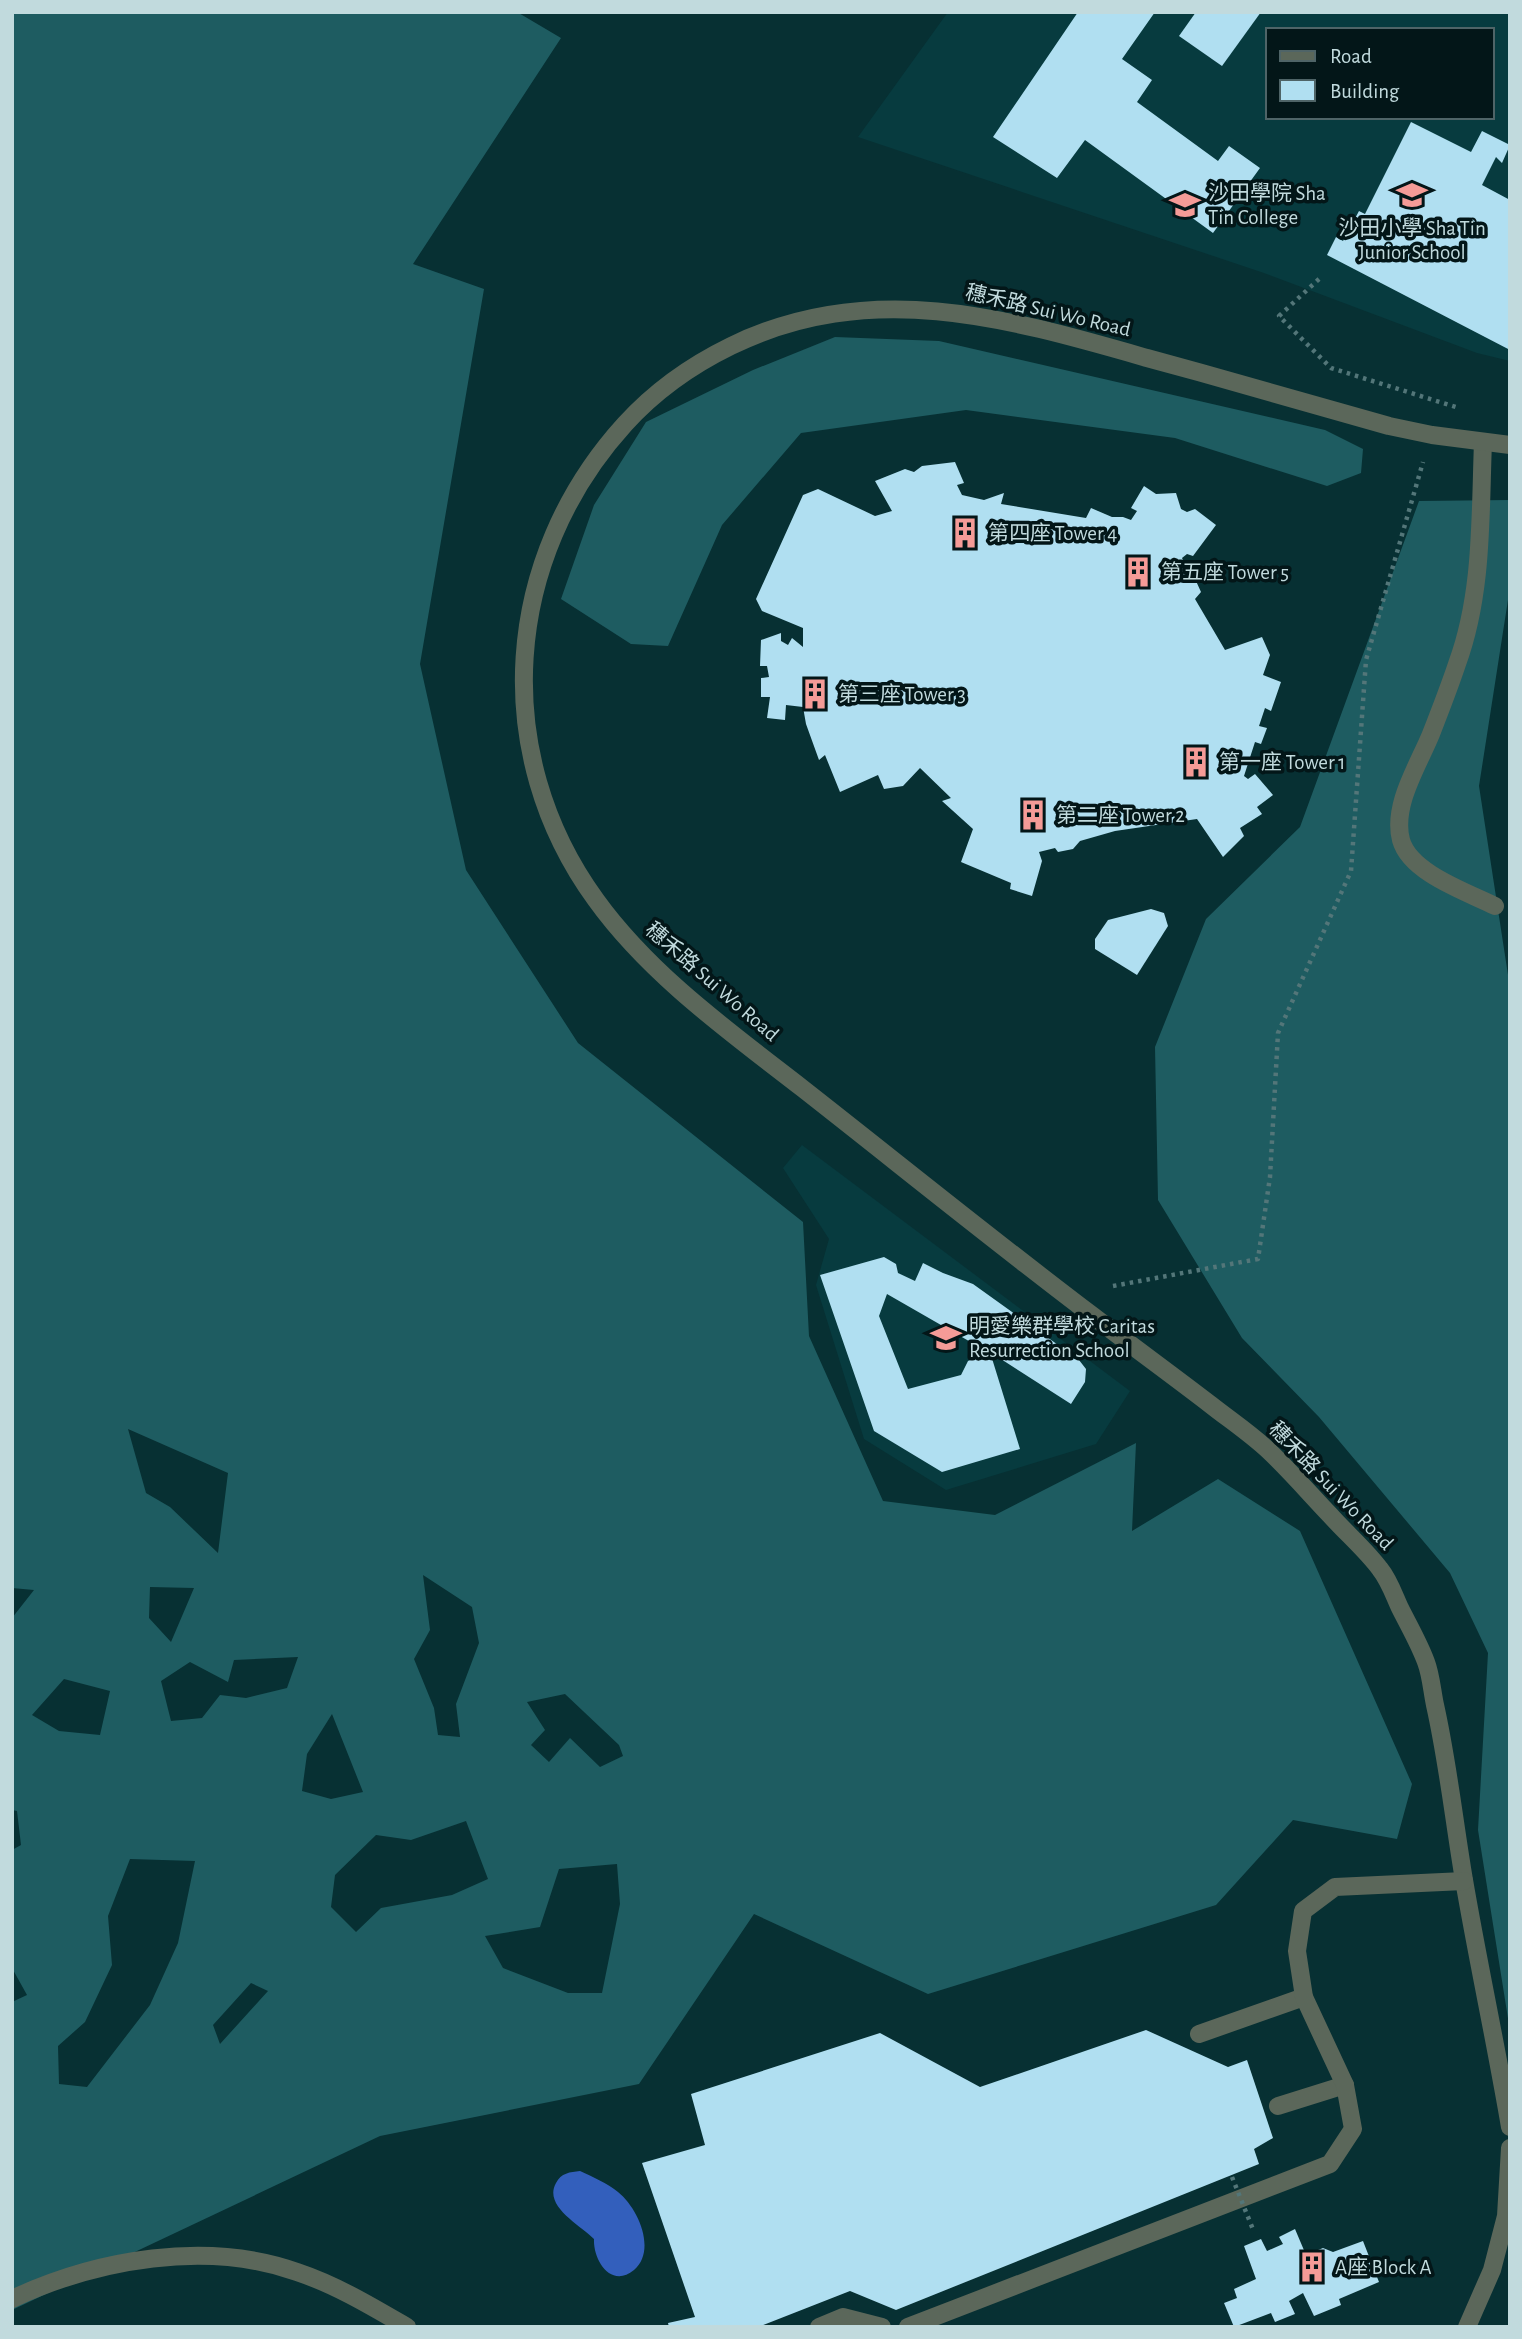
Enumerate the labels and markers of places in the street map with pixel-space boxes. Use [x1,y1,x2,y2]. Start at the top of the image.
school or university icon: 沙田小學 Sha Tin Junior School [1395,178,1429,212]
place label: 沙田學院 Sha Tin College [1208,182,1326,228]
school or university icon: 沙田學院 Sha Tin College [1168,188,1202,222]
place label: 沙田小學 Sha Tin Junior School [1338,217,1486,263]
building icon: 第四座 Tower 4 [948,516,982,550]
place label: 第四座 Tower 4 [988,522,1117,544]
building icon: 第五座 Tower 5 [1121,555,1155,589]
place label: 第五座 Tower 5 [1161,561,1289,583]
building icon: 第三座 Tower 3 [798,677,832,711]
place label: 第三座 Tower 3 [838,683,966,705]
building icon: 第一座 Tower 1 [1179,745,1213,779]
place label: 第一座 Tower 1 [1219,751,1345,773]
building icon: 第二座 Tower 2 [1016,798,1050,832]
place label: 第二座 Tower 2 [1056,804,1185,826]
place label: 明愛樂群學校 Caritas Resurrection School [969,1315,1155,1361]
school or university icon: 明愛樂群學校 Caritas Resurrection School [929,1321,963,1355]
building icon: A座 Block A [1295,2250,1329,2284]
place label: A座 Block A [1335,2256,1432,2278]

